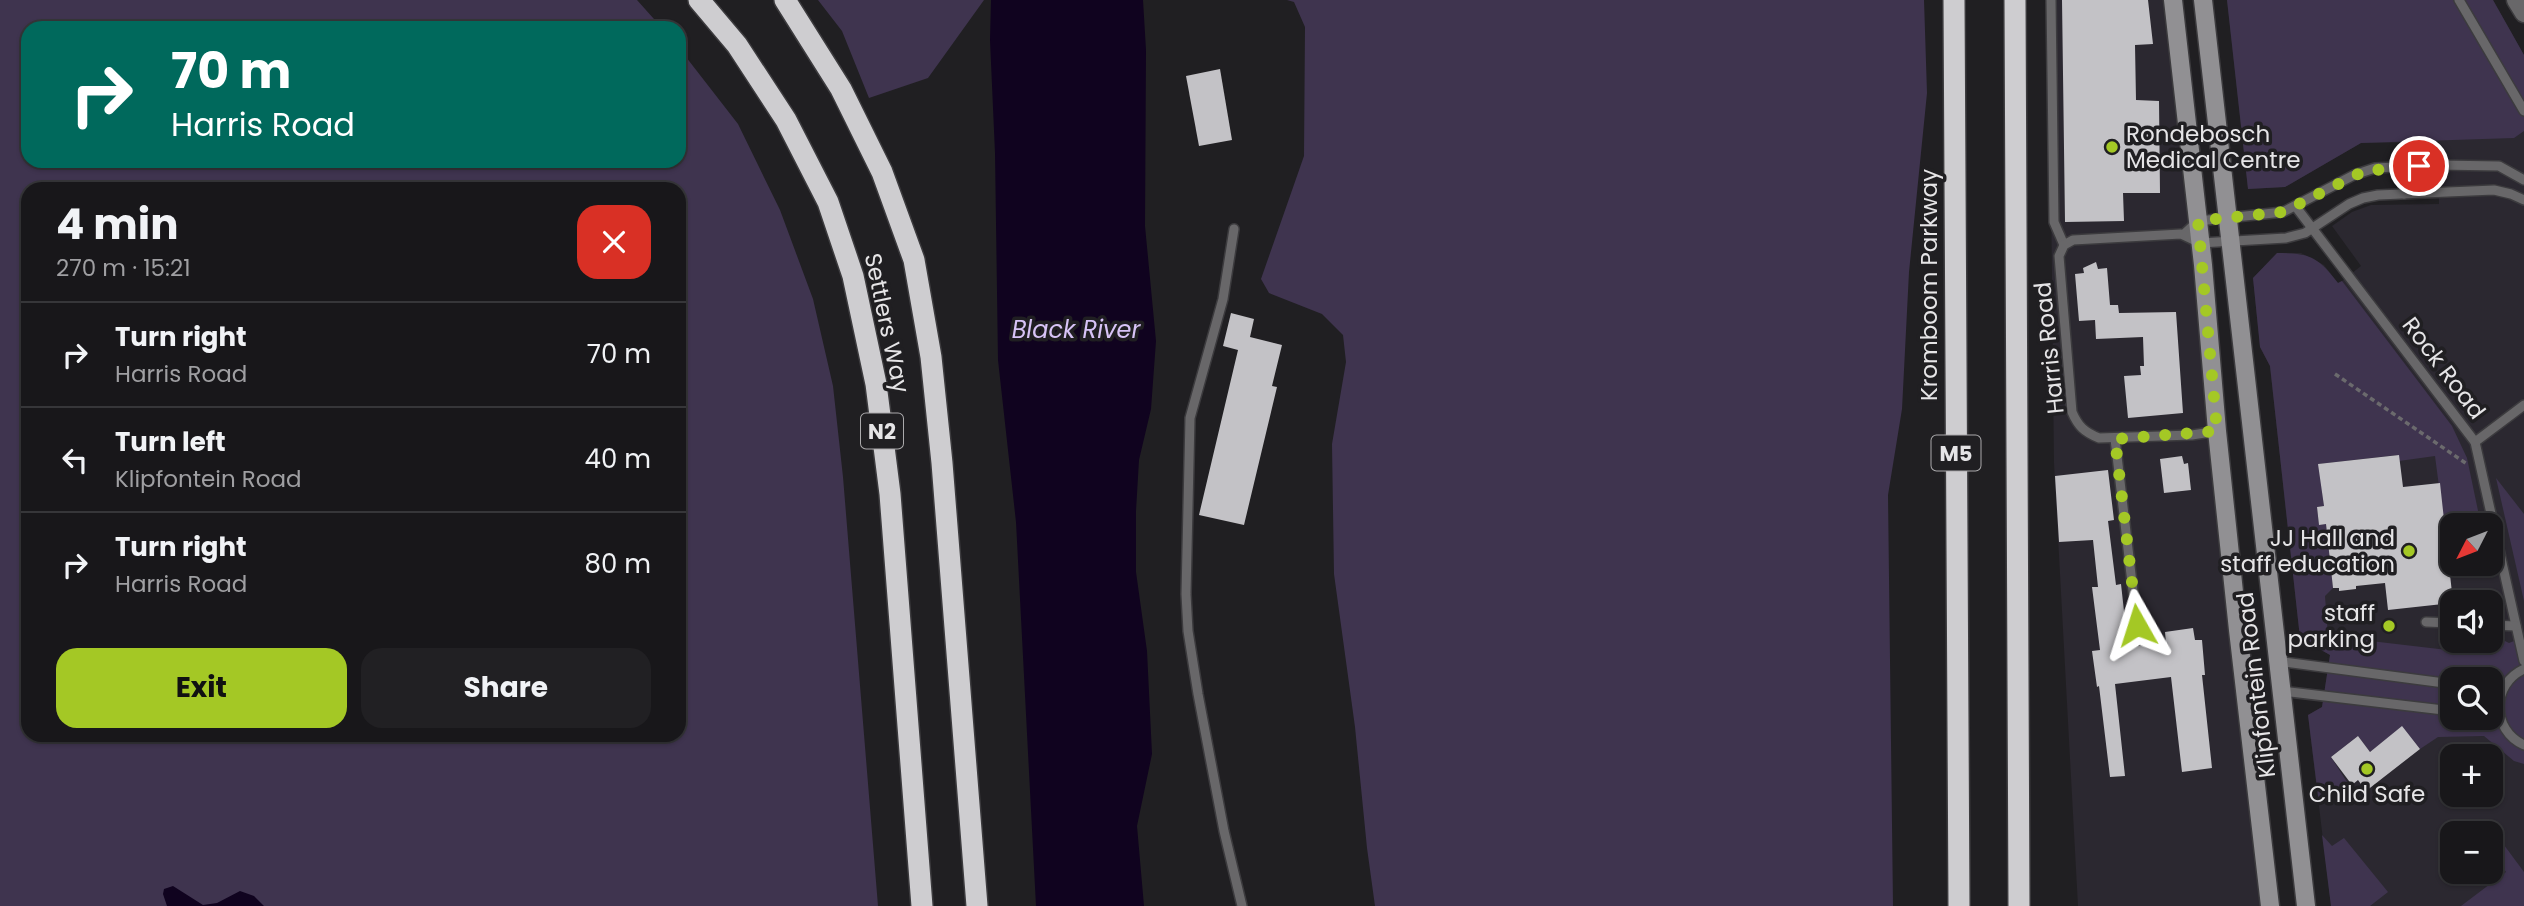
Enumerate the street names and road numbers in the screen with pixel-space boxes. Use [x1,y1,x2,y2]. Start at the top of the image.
street label: Kromboom Parkway [1913,169,1945,401]
street label: Settlers Way [857,250,917,396]
street label: Harris Road [2026,281,2072,415]
street label: Rock Road [2395,310,2493,426]
road number: N2 [861,414,903,448]
road number: M5 [1932,435,1980,470]
street label: Klipfontein Road [2229,590,2283,780]

